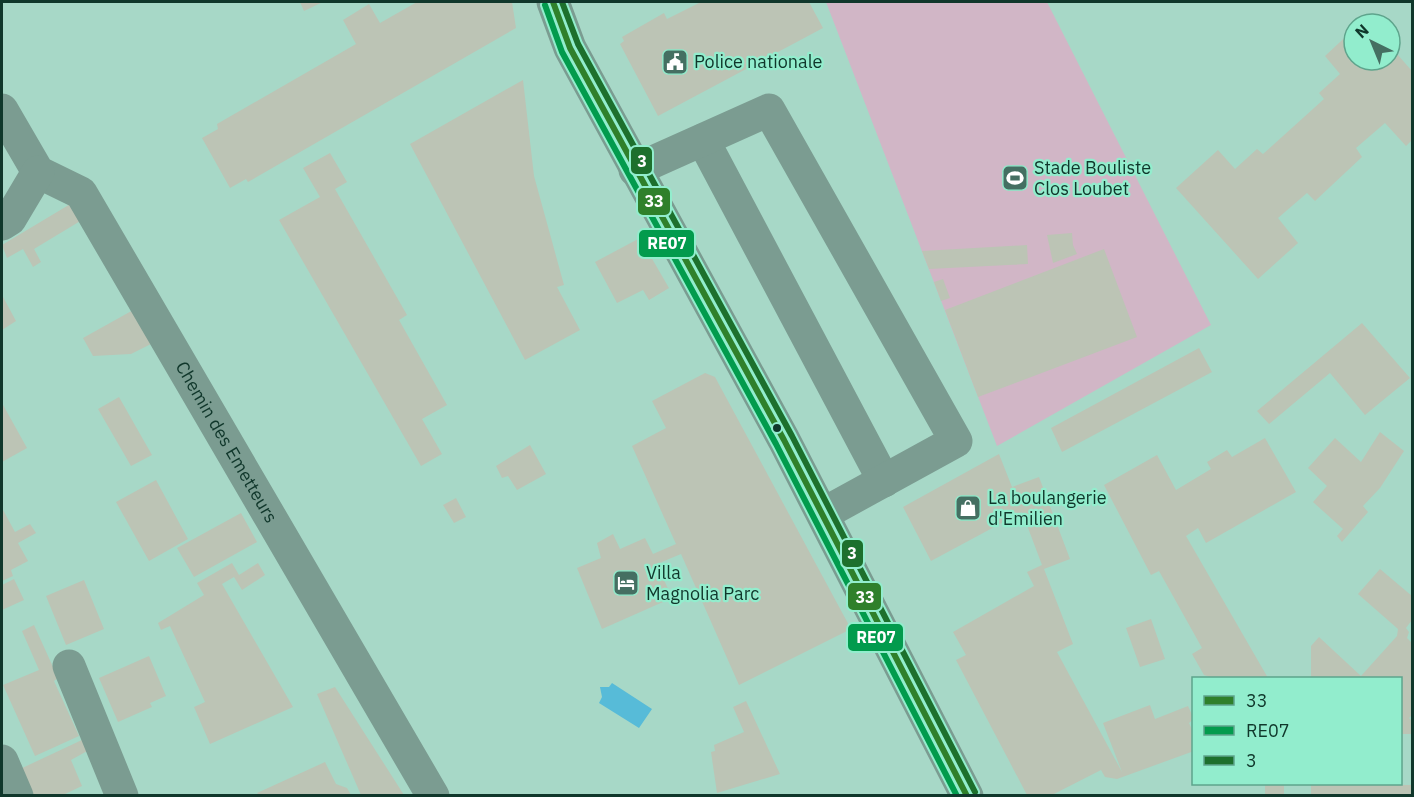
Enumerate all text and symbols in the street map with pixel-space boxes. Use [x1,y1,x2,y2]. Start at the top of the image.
north arrow [1342,12,1402,72]
text: N [1351,20,1373,42]
public building icon: Police nationale [660,47,690,77]
place label: Police nationale [694,50,823,73]
line badge: 3 [630,146,653,175]
text: 3 [637,151,647,171]
place label: Stade Bouliste Clos Loubet [1034,156,1151,200]
sports icon: Stade Bouliste Clos Loubet [1000,163,1030,193]
line badge: 33 [637,187,671,216]
text: 33 [644,191,664,211]
line badge: RE07 [638,229,695,258]
text: RE07 [647,233,687,253]
street label: Chemin des Emetteurs [171,357,283,527]
unlabelled marker [771,422,783,434]
place label: La boulangerie d'Emilien [988,486,1107,530]
shop icon: La boulangerie d'Emilien [953,493,983,523]
line badge: 3 [841,539,864,568]
text: 3 [847,543,857,563]
place label: Villa Magnolia Parc [646,561,759,605]
hotel icon: Villa Magnolia Parc [611,568,641,598]
line badge: 33 [847,582,882,611]
text: 33 [855,587,875,607]
line badge: RE07 [847,623,904,652]
text: RE07 [856,627,896,647]
legend [1192,677,1402,785]
text: 33 [1246,689,1268,712]
text: RE07 [1246,719,1290,742]
text: 3 [1246,749,1257,772]

